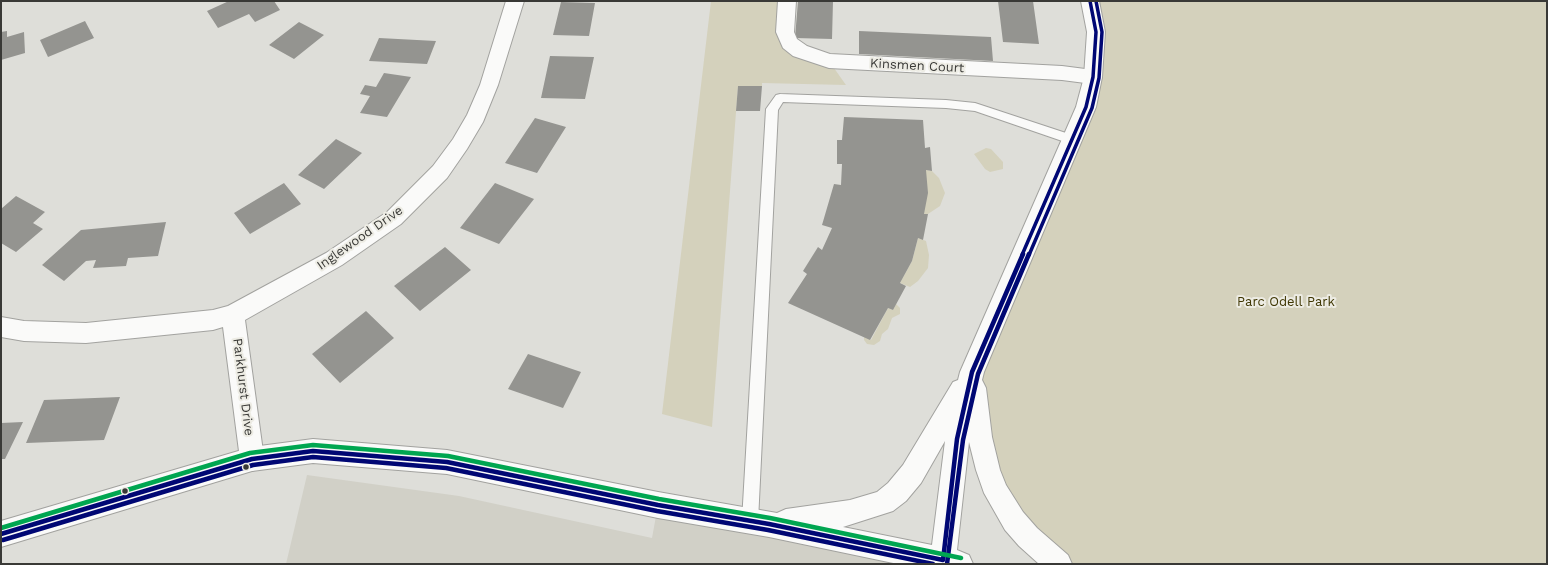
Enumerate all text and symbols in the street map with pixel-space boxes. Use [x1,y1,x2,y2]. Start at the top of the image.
street label: Kinsmen Court [869,56,965,76]
street label: Inglewood Drive [314,203,406,273]
park label: Parc Odell Park [1237,294,1335,310]
street label: Parkhurst Drive [229,337,257,437]
unlabelled marker [241,462,251,472]
unlabelled marker [120,486,130,496]

